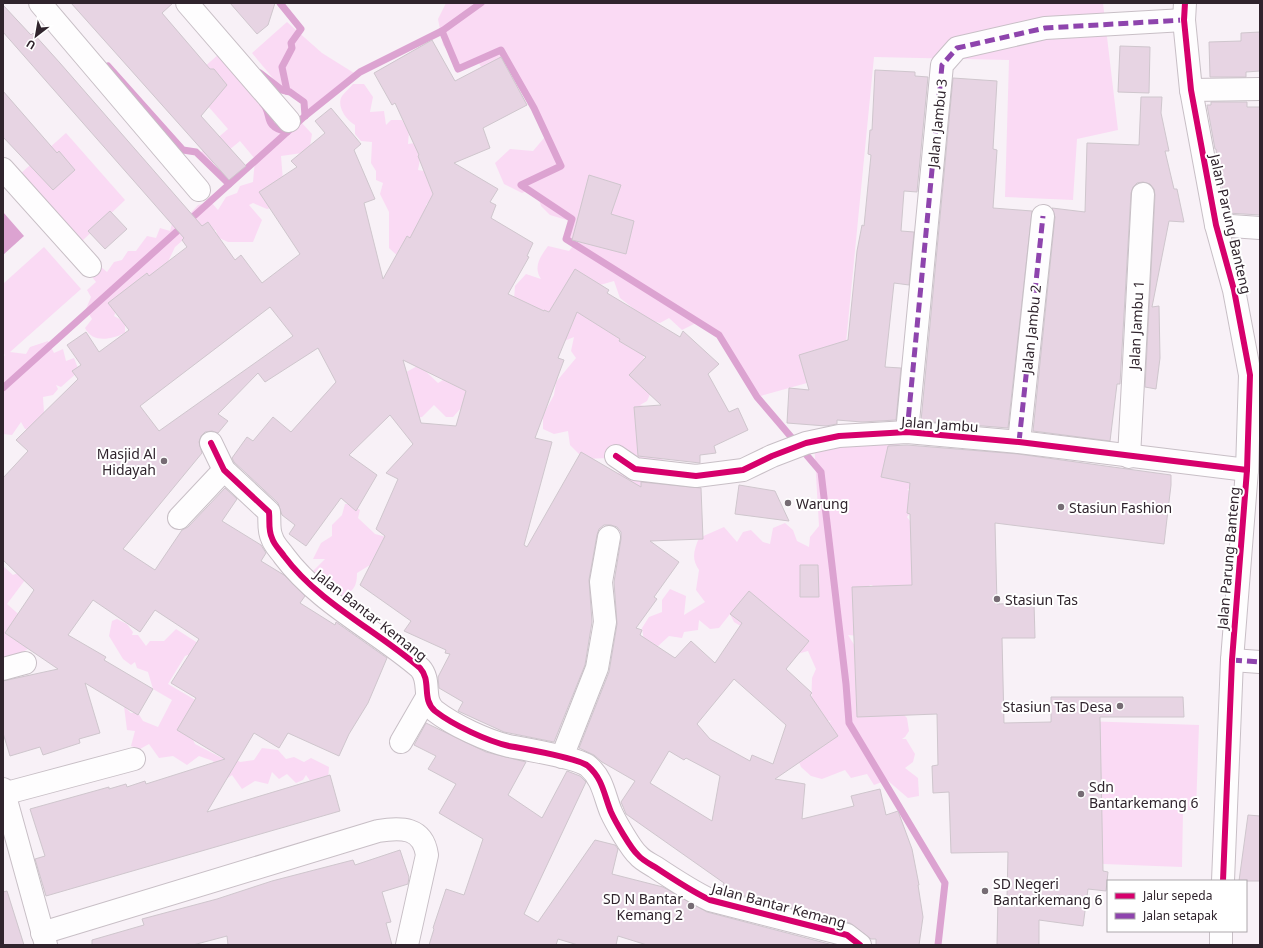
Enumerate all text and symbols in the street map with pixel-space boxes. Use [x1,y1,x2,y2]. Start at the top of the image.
north arrow [16,16,56,56]
text: U [23,36,38,54]
street label: Jalan Jambu 3 [923,78,951,170]
street label: Jalan Parung Banteng [1205,150,1256,296]
street label: Jalan Jambu 1 [1124,280,1148,372]
street label: Jalan Jambu 2 [1017,284,1045,376]
street label: Jalan Jambu [899,412,979,436]
place label: Masjid Al Hidayah [97,444,156,479]
marker: Masjid Al Hidayah [159,456,169,466]
street label: Jalan Parung Banteng [1212,486,1244,632]
place label: Warung [796,494,848,513]
marker: Warung [783,498,793,508]
place label: Stasiun Fashion [1069,498,1172,517]
marker: Stasiun Fashion [1056,502,1066,512]
street label: Jalan Bantar Kemang [309,564,431,665]
place label: Stasiun Tas [1005,590,1078,609]
marker: Stasiun Tas [992,594,1002,604]
place label: Stasiun Tas Desa [1003,697,1112,716]
marker: Stasiun Tas Desa [1115,701,1125,711]
place label: Sdn Bantarkemang 6 [1089,777,1199,812]
marker: Sdn Bantarkemang 6 [1076,789,1086,799]
place label: SD Negeri Bantarkemang 6 [993,874,1103,909]
street label: Jalan Bantar Kemang [708,877,848,932]
legend [1107,880,1247,932]
marker: SD Negeri Bantarkemang 6 [980,886,990,896]
text: Jalur sepeda [1142,887,1212,904]
place label: SD N Bantar Kemang 2 [603,889,683,924]
marker: SD N Bantar Kemang 2 [686,901,696,911]
text: Jalan setapak [1142,907,1218,924]

